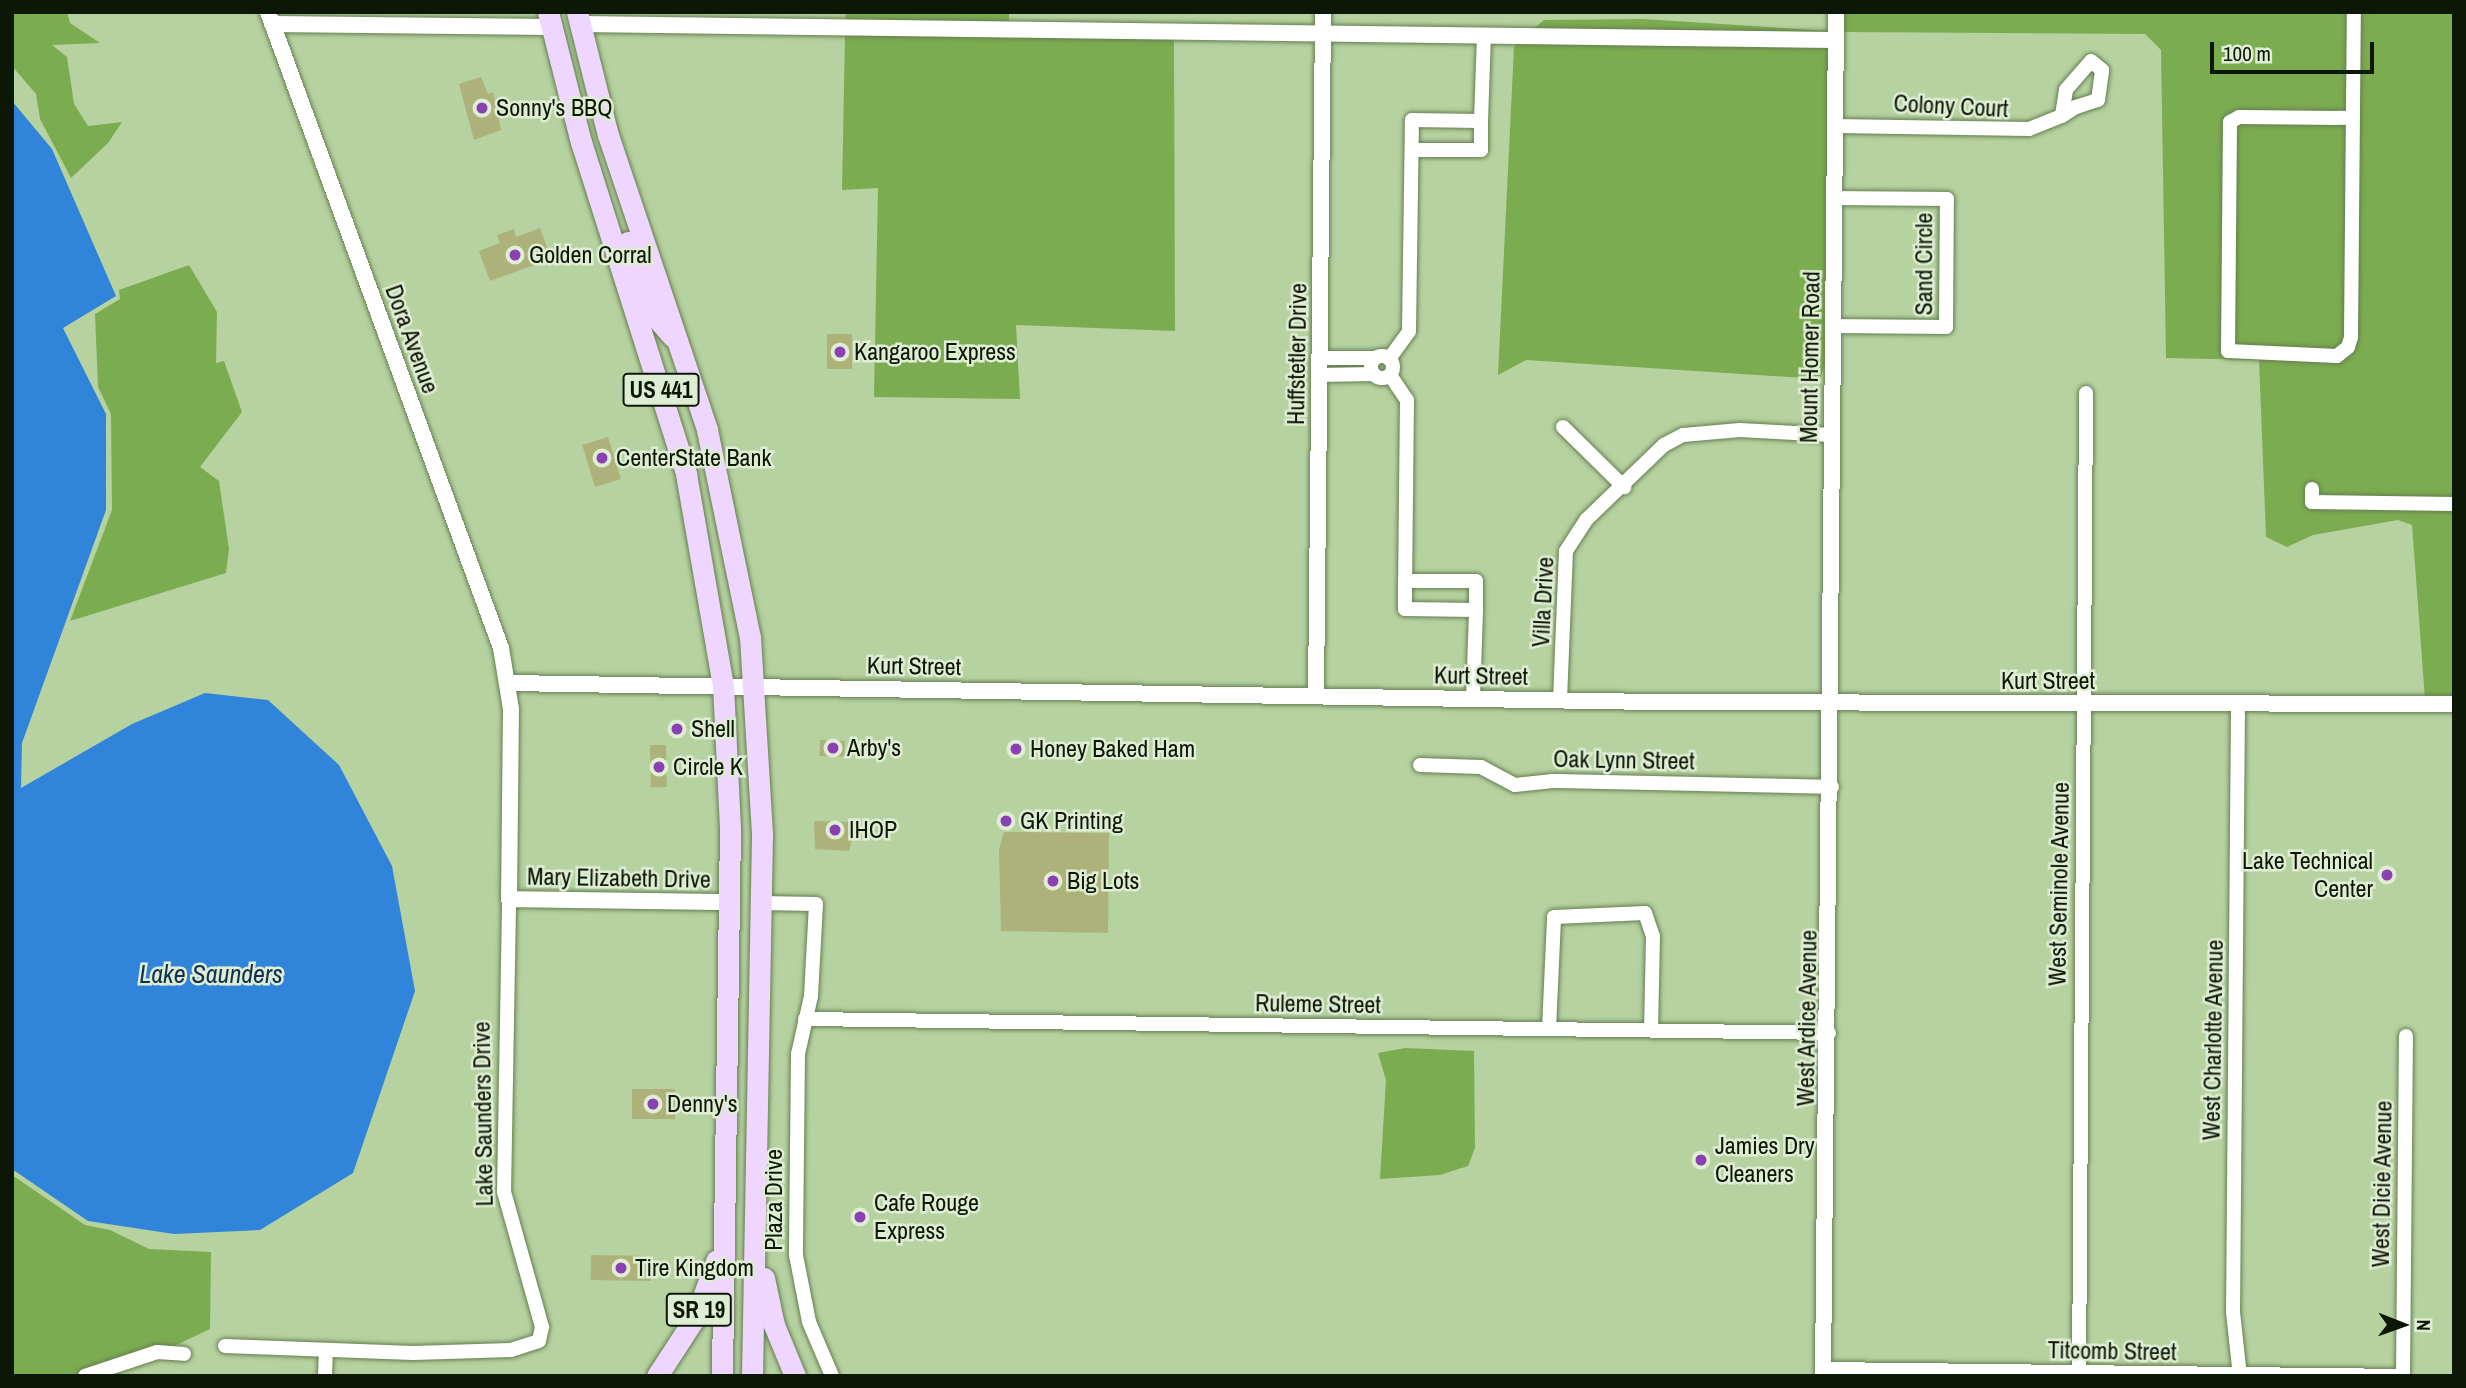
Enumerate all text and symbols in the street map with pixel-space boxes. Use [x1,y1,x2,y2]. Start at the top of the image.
scale bar [2214,28,2378,72]
text: 100 m [2223,39,2271,68]
street label: Colony Court [1893,89,2009,123]
place label: Sonny's BBQ [496,94,612,122]
marker: Sonny's BBQ [474,100,490,116]
street label: Sand Circle [1910,213,1938,315]
place label: Golden Corral [529,241,651,269]
marker: Golden Corral [507,247,523,263]
street label: Mount Homer Road [1794,271,1826,443]
street label: Dora Avenue [379,280,445,398]
street label: Huffstetler Drive [1281,283,1313,425]
place label: Kangaroo Express [854,338,1016,366]
marker: Kangaroo Express [832,344,848,360]
road number: US 441 [622,370,700,410]
place label: CenterState Bank [616,444,771,472]
marker: CenterState Bank [594,450,610,466]
street label: Villa Drive [1526,556,1560,648]
street label: Kurt Street [867,651,961,681]
street label: Kurt Street [1434,661,1528,691]
street label: Kurt Street [2001,667,2095,695]
place label: Shell [691,715,735,743]
marker: Shell [669,721,685,737]
place label: Arby's [847,734,901,762]
place label: Honey Baked Ham [1030,735,1195,763]
marker: Arby's [825,740,841,756]
marker: Honey Baked Ham [1008,741,1024,757]
street label: Oak Lynn Street [1553,744,1695,776]
place label: Circle K [673,753,743,781]
marker: Circle K [651,759,667,775]
street label: West Seminole Avenue [2043,781,2075,987]
place label: GK Printing [1020,807,1123,835]
marker: GK Printing [998,813,1014,829]
place label: IHOP [849,816,897,844]
marker: IHOP [827,822,843,838]
place label: Lake Technical Center [2242,847,2373,903]
street label: Mary Elizabeth Drive [527,862,711,894]
place label: Big Lots [1067,867,1139,895]
marker: Lake Technical Center [2379,867,2395,883]
marker: Big Lots [1045,873,1061,889]
street label: West Ardice Avenue [1791,928,1823,1108]
street label: West Charlotte Avenue [2197,939,2229,1141]
water label: Lake Saunders [139,958,283,990]
street label: Ruleme Street [1255,989,1381,1019]
street label: Lake Saunders Drive [467,1021,499,1207]
place label: Denny's [667,1090,737,1118]
marker: Denny's [645,1096,661,1112]
street label: West Dicie Avenue [2366,1100,2398,1268]
place label: Jamies Dry Cleaners [1715,1132,1815,1188]
street label: Plaza Drive [760,1149,788,1251]
marker: Jamies Dry Cleaners [1693,1152,1709,1168]
place label: Cafe Rouge Express [874,1189,979,1245]
marker: Cafe Rouge Express [852,1209,868,1225]
place label: Tire Kingdom [635,1254,754,1282]
marker: Tire Kingdom [613,1260,629,1276]
road number: SR 19 [666,1290,732,1330]
north arrow [2368,1290,2438,1360]
text: N [2411,1320,2437,1331]
street label: Titcomb Street [2047,1335,2177,1367]

